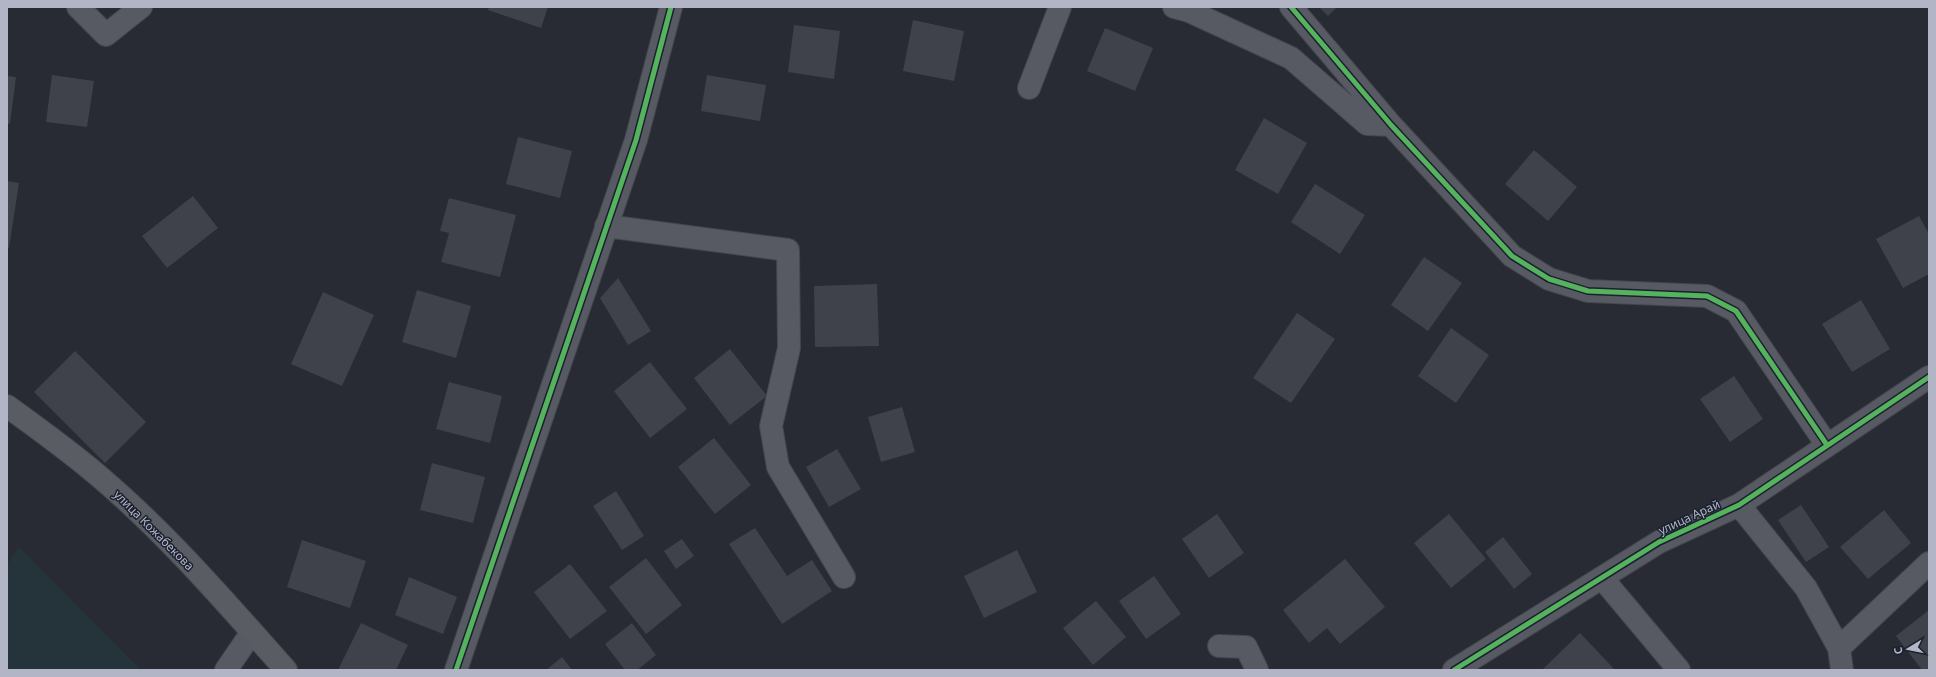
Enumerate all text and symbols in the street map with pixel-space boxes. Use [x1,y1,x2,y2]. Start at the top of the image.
street label: улица Кожабекова [110,486,198,574]
street label: улица Арай [1655,495,1723,539]
north arrow [1888,629,1928,669]
text: С [1890,646,1906,656]

